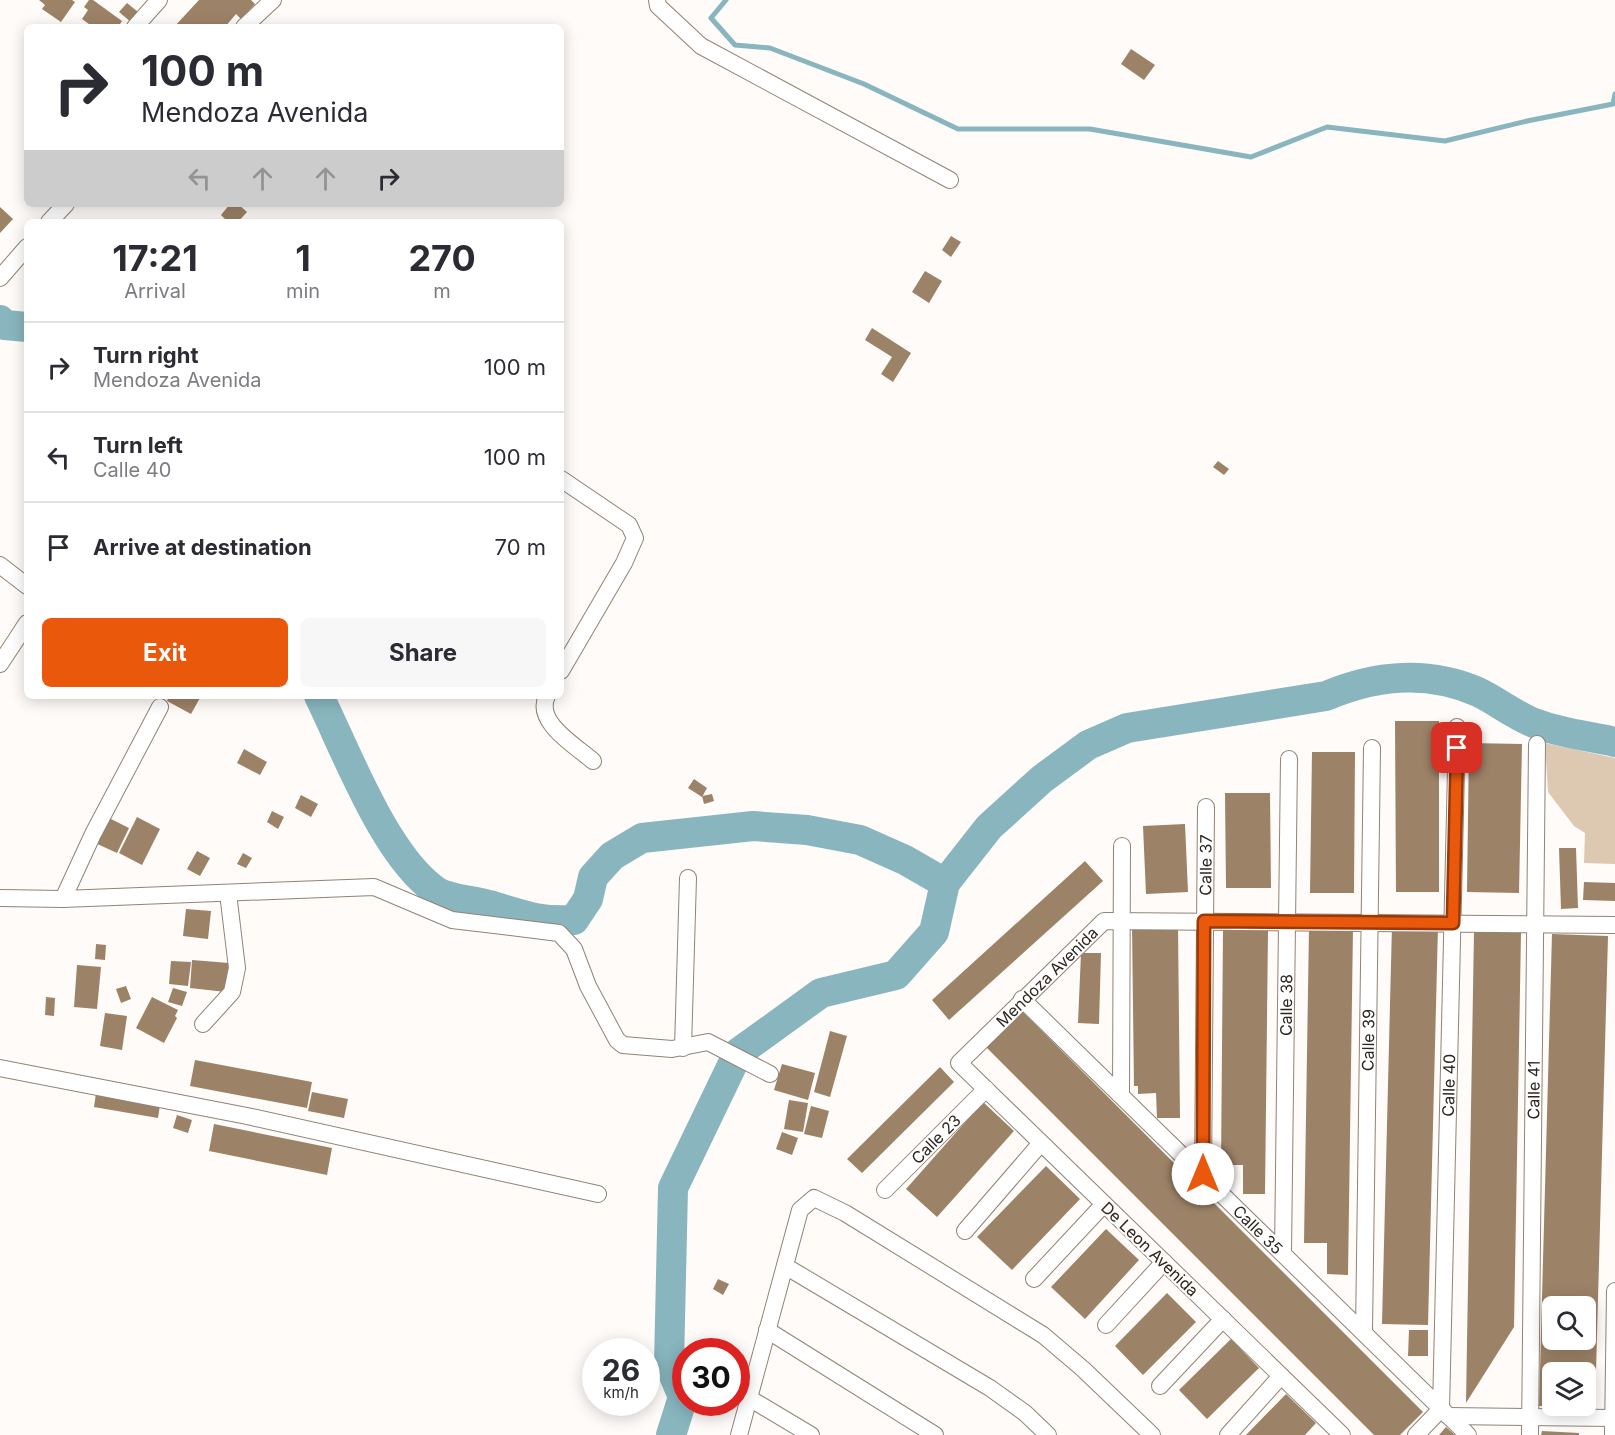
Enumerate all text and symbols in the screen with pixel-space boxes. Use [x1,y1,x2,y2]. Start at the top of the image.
text: 100 m [141,45,264,96]
icon: right [42,48,120,126]
text: Mendoza Avenida [141,96,368,129]
icon: left [183,162,216,195]
icon: ahead [246,162,279,195]
icon: ahead [309,162,342,195]
icon: right [372,162,405,195]
text: 17:21 [112,236,198,280]
text: 1 [295,236,311,280]
text: 270 [408,236,476,280]
text: Arrival [124,279,186,303]
text: min [286,279,320,303]
text: m [433,279,451,303]
text: Turn right [93,342,199,368]
icon: right [42,351,75,384]
text: 100 m [484,354,546,380]
text: Mendoza Avenida [93,368,261,392]
text: Turn left [93,432,183,458]
icon: left [42,441,75,474]
text: 100 m [484,444,546,470]
text: Calle 40 [93,458,171,482]
icon: arrive [42,531,75,564]
text: Arrive at destination [93,534,312,560]
text: 70 m [495,534,546,560]
button: Exit [42,618,288,687]
button: Share [300,618,546,687]
pin [1431,722,1482,773]
icon: arrive [1440,731,1473,764]
street label: Calle 37 [1195,834,1216,896]
street label: Mendoza Avenida [992,923,1102,1031]
street label: Calle 38 [1276,974,1296,1036]
street label: Calle 39 [1358,1009,1378,1071]
street label: Calle 40 [1438,1054,1459,1117]
street label: Calle 41 [1523,1061,1544,1120]
street label: Calle 23 [907,1110,965,1168]
position arrow [1171,1142,1235,1206]
street label: De Leon Avenida [1097,1198,1203,1300]
street label: Calle 35 [1229,1201,1287,1258]
map controls [1542,1296,1596,1416]
button: search [1542,1296,1596,1350]
speed limit sign: 30 [672,1338,750,1416]
text: 26 [602,1352,640,1388]
button: layers [1542,1362,1596,1416]
text: km/h [603,1383,639,1402]

